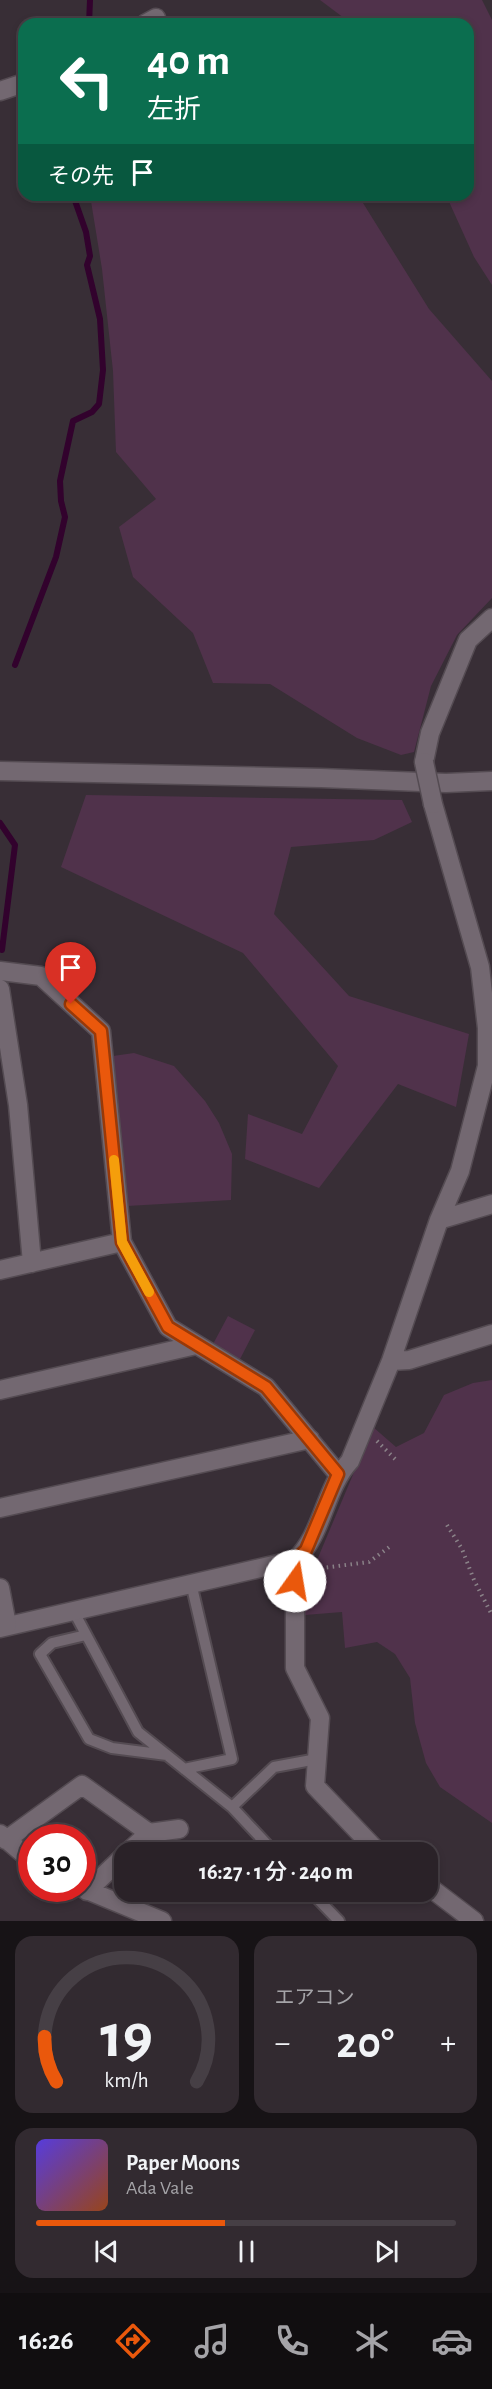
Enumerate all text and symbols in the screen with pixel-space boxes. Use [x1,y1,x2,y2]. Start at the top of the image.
text: 40 m [147,40,230,82]
icon: left [48,42,126,120]
text: 左折 [147,96,201,123]
icon: arrive [126,156,159,189]
text: その先 [48,165,114,187]
pin [45,942,96,1004]
icon: arrive [54,951,87,984]
position arrow [263,1549,327,1613]
speed limit sign: 30 [18,1824,96,1902]
text: 16:27 · 1 分 · 240 m [199,1861,353,1883]
text: エアコン [275,1988,355,2008]
text: 19 [100,2006,153,2068]
text: 20° [336,2021,394,2066]
text: − [275,2027,290,2060]
text: + [440,2027,456,2060]
text: km/h [105,2070,149,2091]
text: Paper Moons [126,2152,240,2174]
text: Ada Vale [126,2178,194,2198]
icon: previous [90,2235,123,2268]
icon: pause [230,2235,263,2268]
icon: next [370,2235,403,2268]
icon: directions [112,2320,154,2362]
icon: music [191,2320,233,2362]
icon: phone [271,2320,313,2362]
icon: climate [351,2320,393,2362]
icon: car [431,2320,473,2362]
text: 16:26 [19,2327,74,2354]

